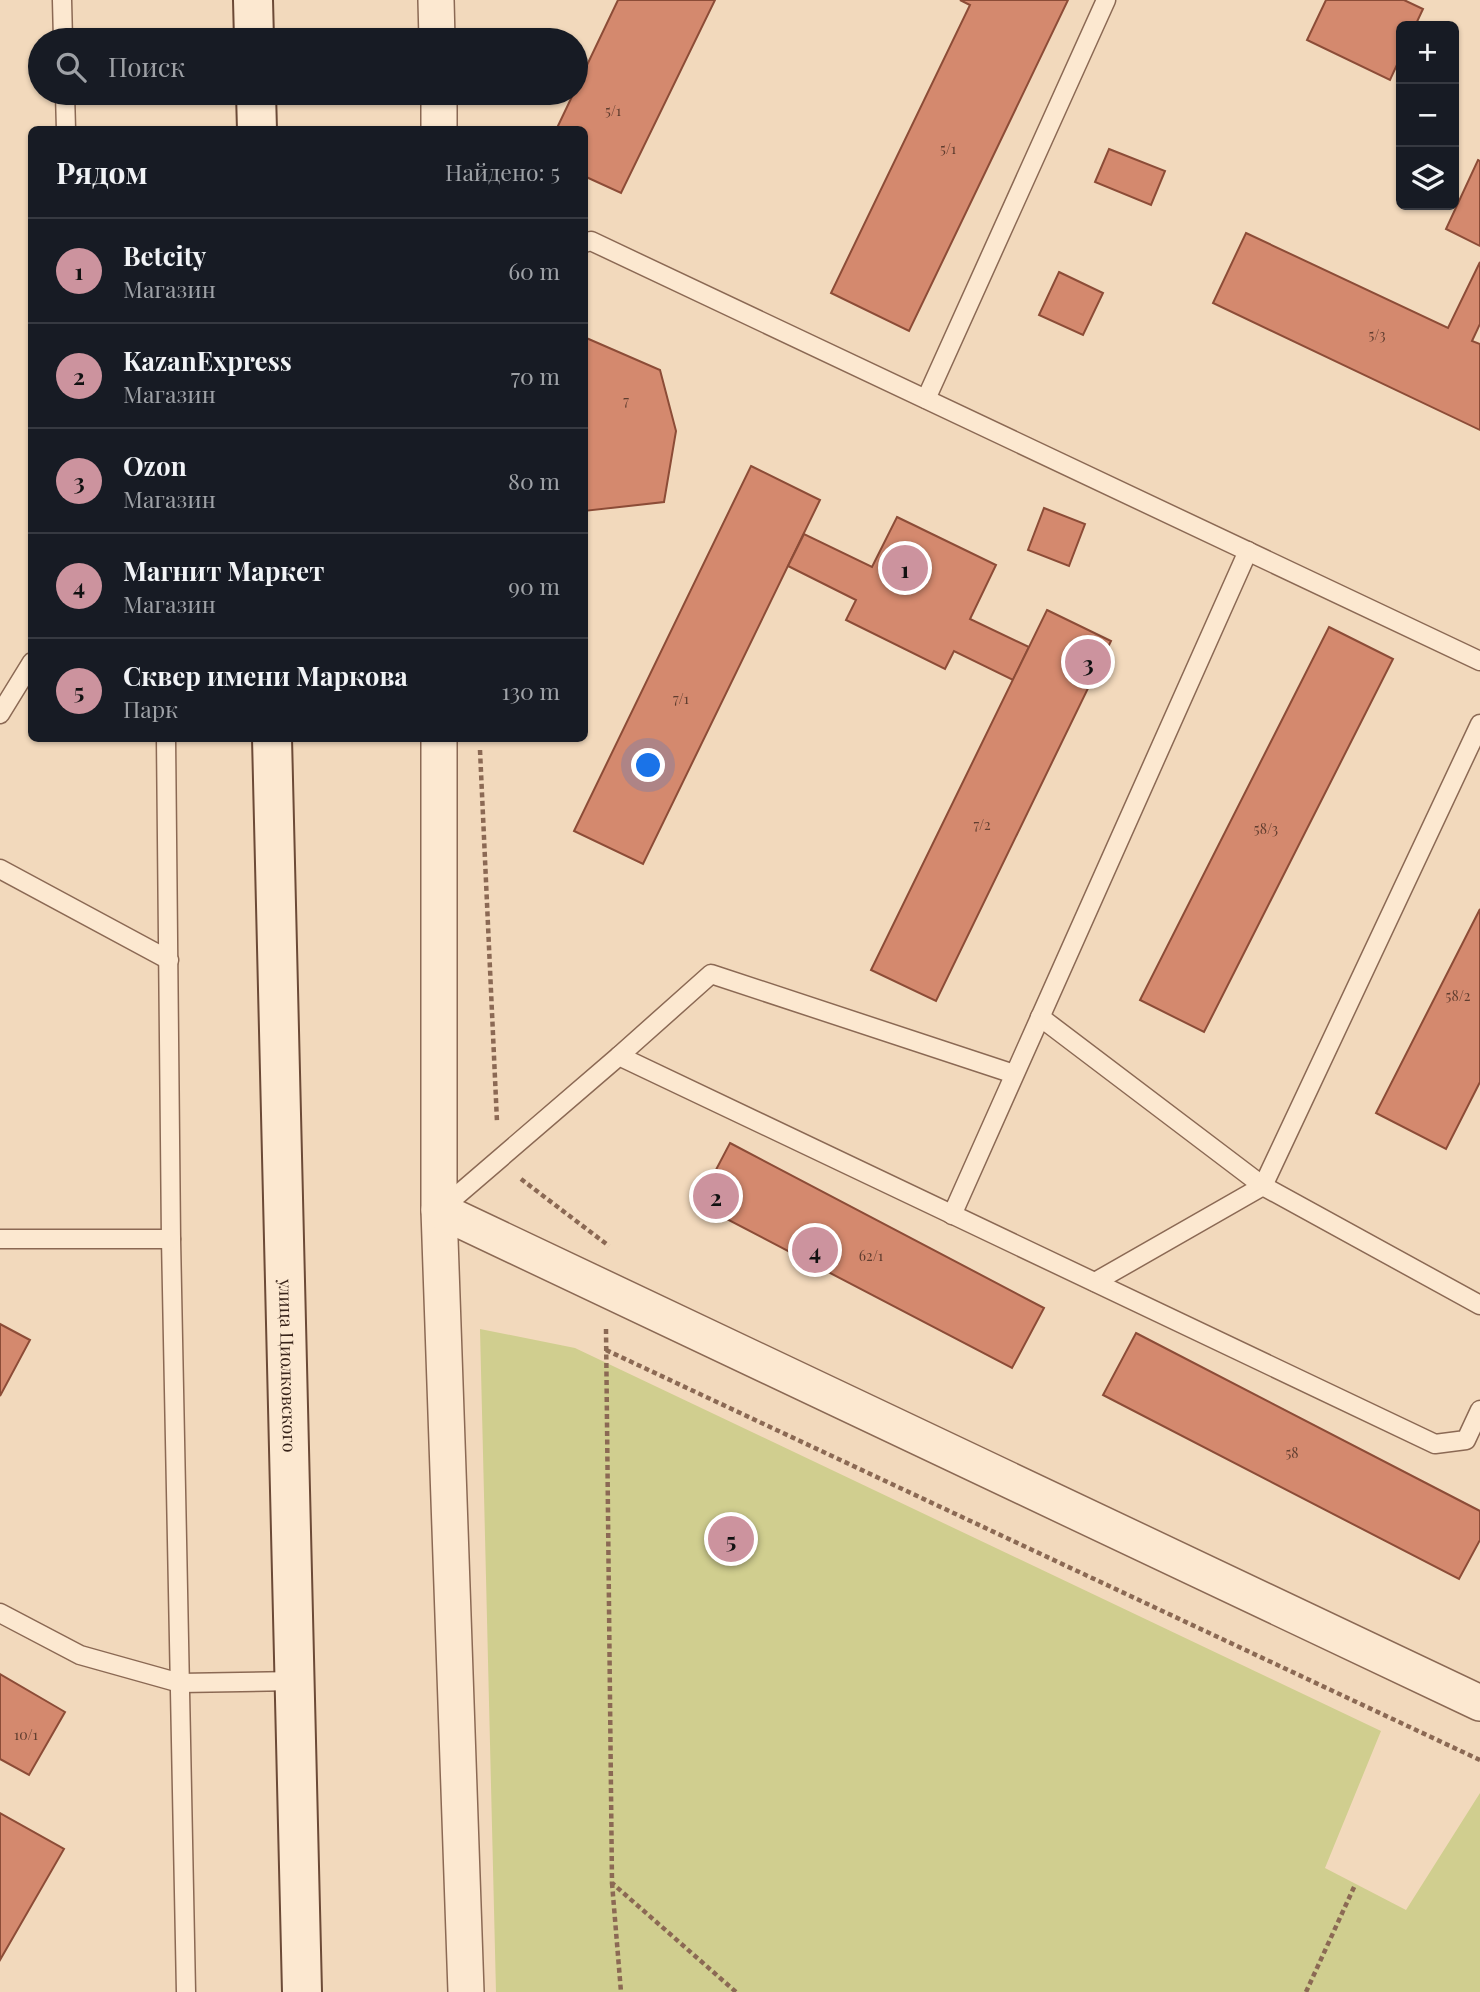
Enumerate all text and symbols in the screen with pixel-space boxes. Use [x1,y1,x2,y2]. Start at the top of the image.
map controls [1396,21,1459,210]
button: + [1396,21,1459,84]
search box [28,28,588,105]
icon: search [52,48,90,86]
text: Поиск [108,49,185,84]
button: − [1396,84,1459,147]
house number: 5/1 [605,101,621,120]
house number: 5/1 [940,139,956,158]
button: layers [1396,147,1459,210]
text: Рядом [56,152,148,192]
text: Найдено: 5 [445,156,560,187]
text: Betcity [123,238,206,273]
text: 1 [75,255,83,286]
text: 60 m [508,255,560,286]
text: Магазин [123,273,216,304]
house number: 5/3 [1368,325,1386,344]
text: KazanExpress [123,343,292,378]
text: 2 [73,360,85,391]
text: 70 m [511,360,560,391]
text: Магазин [123,378,216,409]
house number: 7 [623,391,629,410]
text: Ozon [123,448,187,483]
text: 3 [73,465,85,496]
text: 80 m [508,465,560,496]
text: Магазин [123,483,216,514]
pin: 1 [882,542,928,594]
text: Магнит Маркет [123,553,324,588]
text: 4 [73,570,85,601]
text: 90 m [508,570,560,601]
text: Магазин [123,588,216,619]
pin: 3 [1065,636,1111,688]
text: Сквер имени Маркова [123,658,408,693]
text: 5 [74,675,84,706]
text: 130 m [502,675,560,706]
house number: 7/1 [673,689,689,708]
text: Парк [123,693,178,724]
your location [631,748,665,782]
house number: 7/2 [973,815,991,834]
house number: 58/3 [1254,819,1278,838]
house number: 58/2 [1446,986,1471,1005]
pin: 2 [693,1170,739,1222]
pin: 4 [792,1224,838,1276]
house number: 62/1 [859,1246,883,1265]
street label: улица Циолковского [274,1278,302,1453]
house number: 58 [1285,1443,1299,1462]
pin: 5 [708,1513,754,1565]
house number: 10/1 [14,1725,38,1744]

